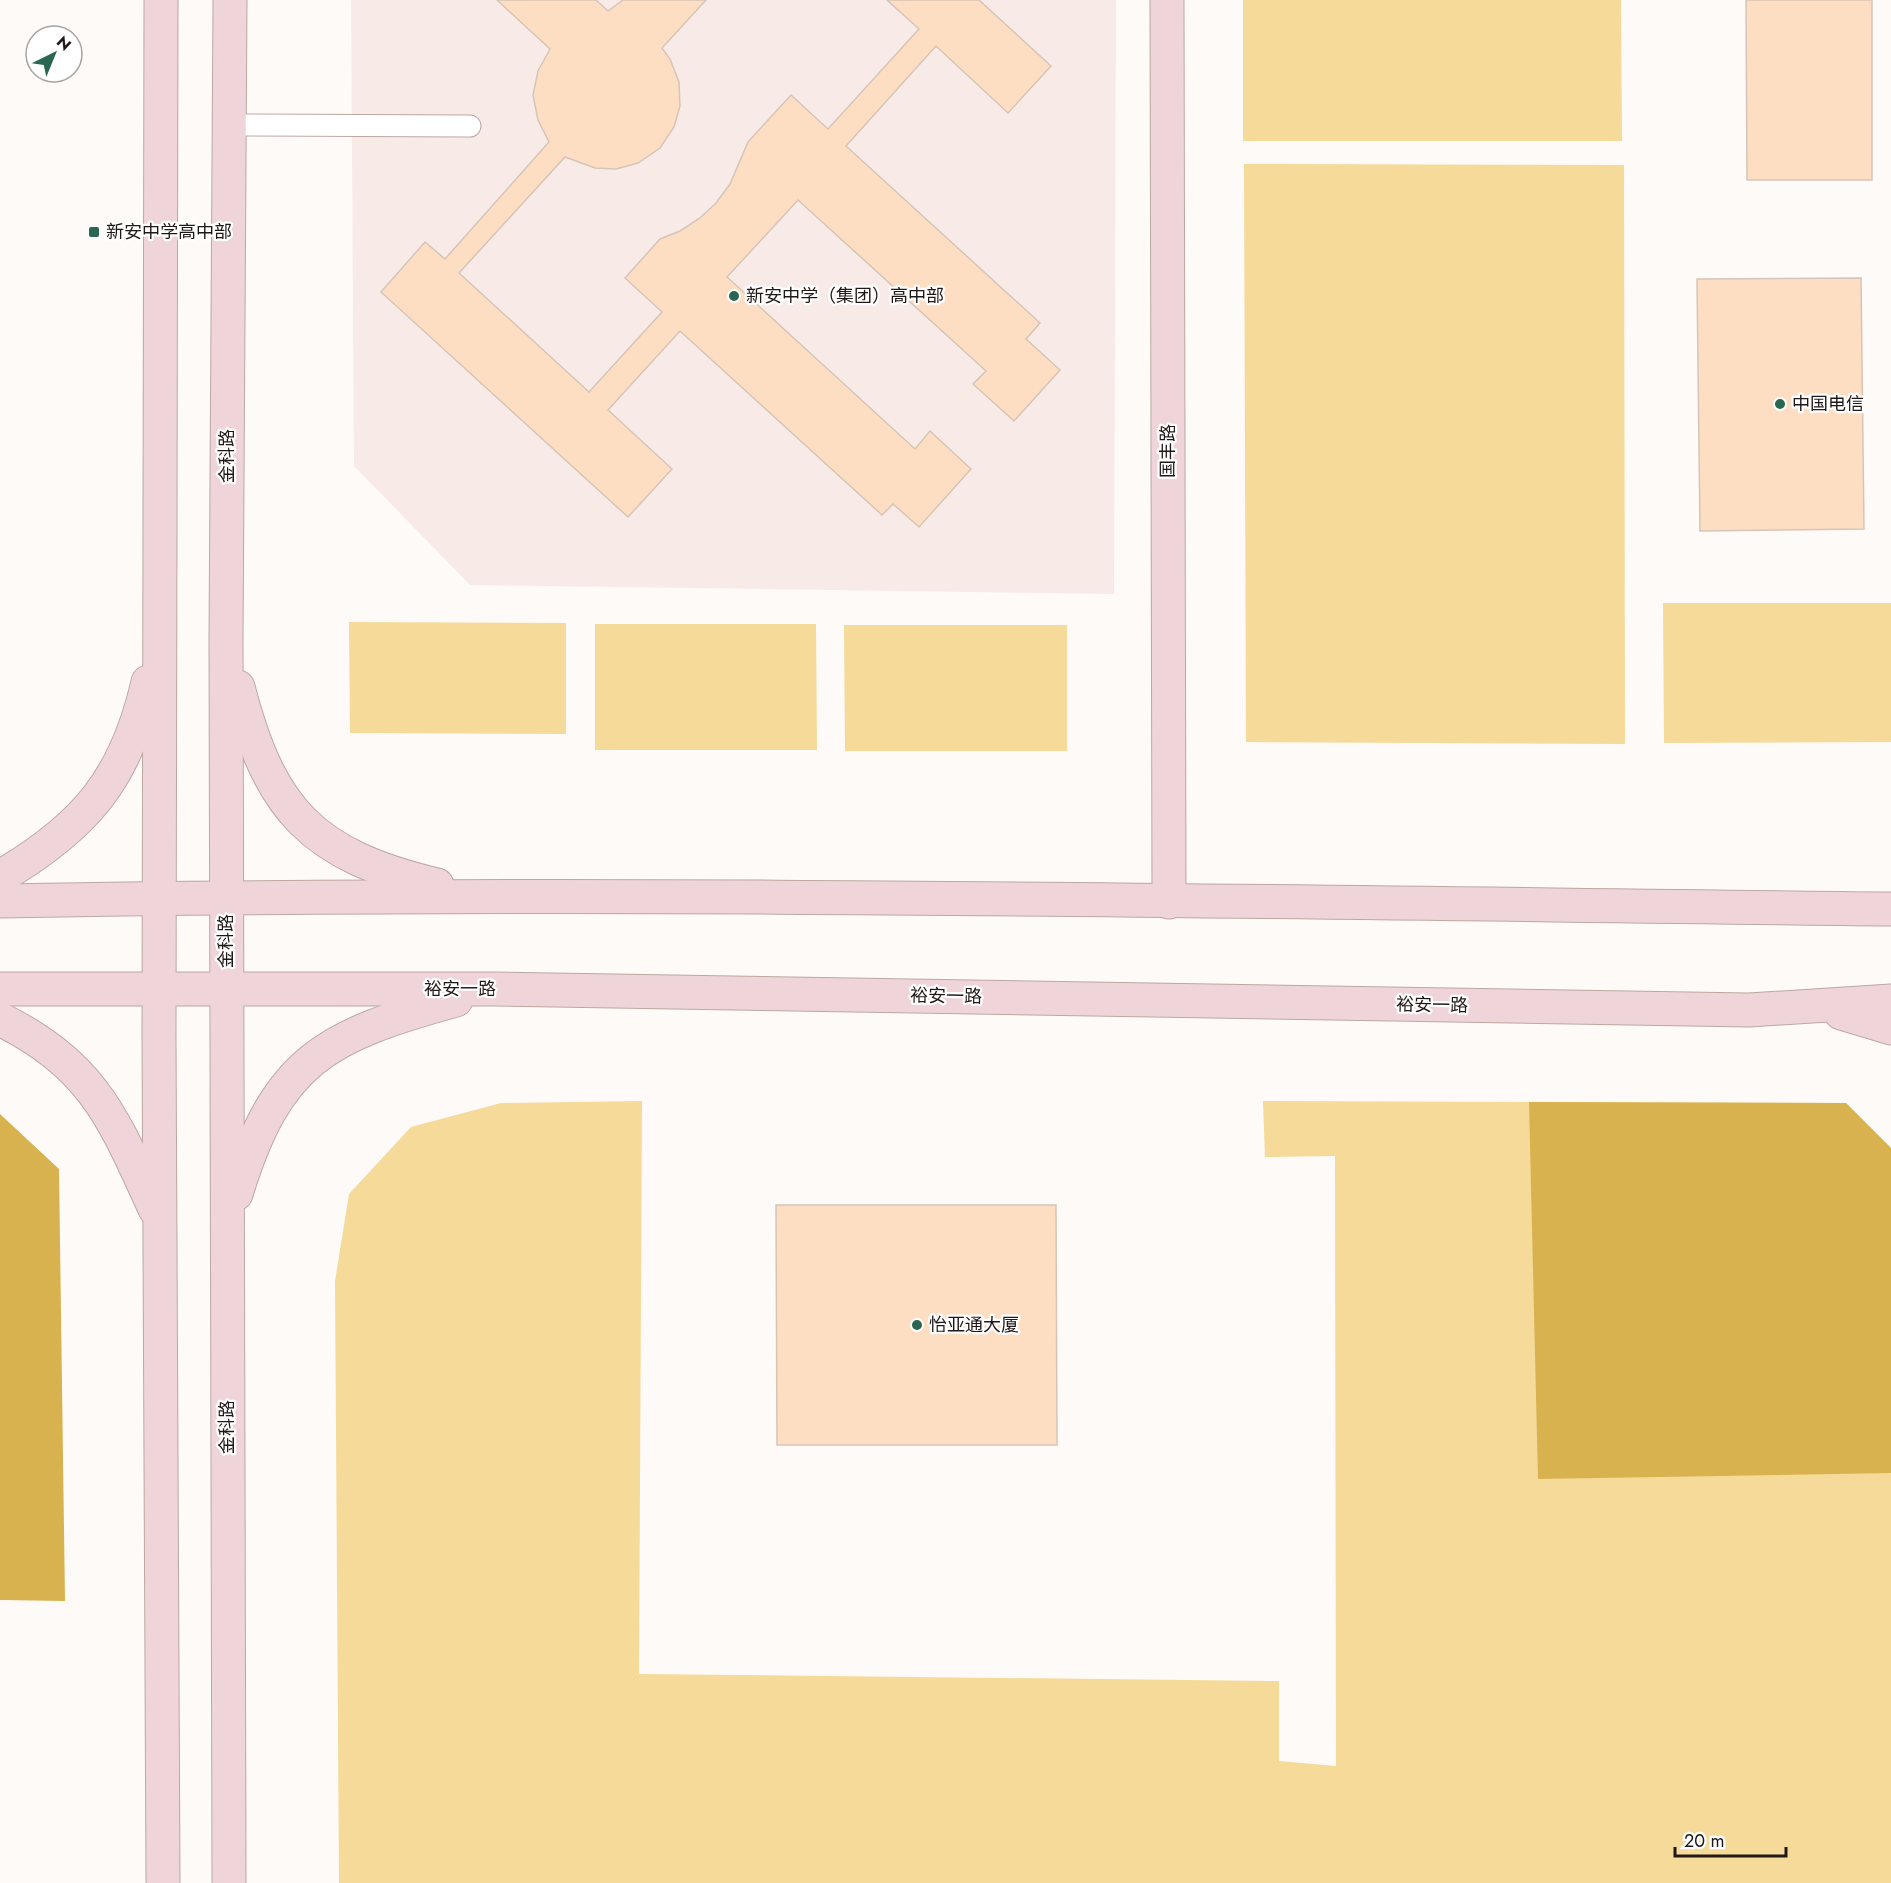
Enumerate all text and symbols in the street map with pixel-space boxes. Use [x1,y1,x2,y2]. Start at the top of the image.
north arrow [24,24,84,84]
text: N [51,31,76,56]
place label: 新安中学高中部 [106,219,232,245]
marker: 新安中学高中部 [87,225,101,239]
place label: 新安中学（集团）高中部 [746,283,944,309]
marker: 新安中学（集团）高中部 [727,289,741,303]
place label: 中国电信 [1792,391,1864,417]
marker: 中国电信 [1773,397,1787,411]
street label: 国丰路 [1155,424,1181,478]
street label: 金科路 [214,429,240,483]
street label: 金科路 [213,914,239,968]
street label: 裕安一路 [424,976,496,1002]
street label: 裕安一路 [910,982,982,1010]
street label: 裕安一路 [1396,991,1468,1019]
place label: 怡亚通大厦 [929,1312,1019,1338]
marker: 怡亚通大厦 [910,1318,924,1332]
street label: 金科路 [214,1400,240,1454]
scale bar [1675,1820,1786,1858]
text: 20 m [1684,1828,1724,1854]

